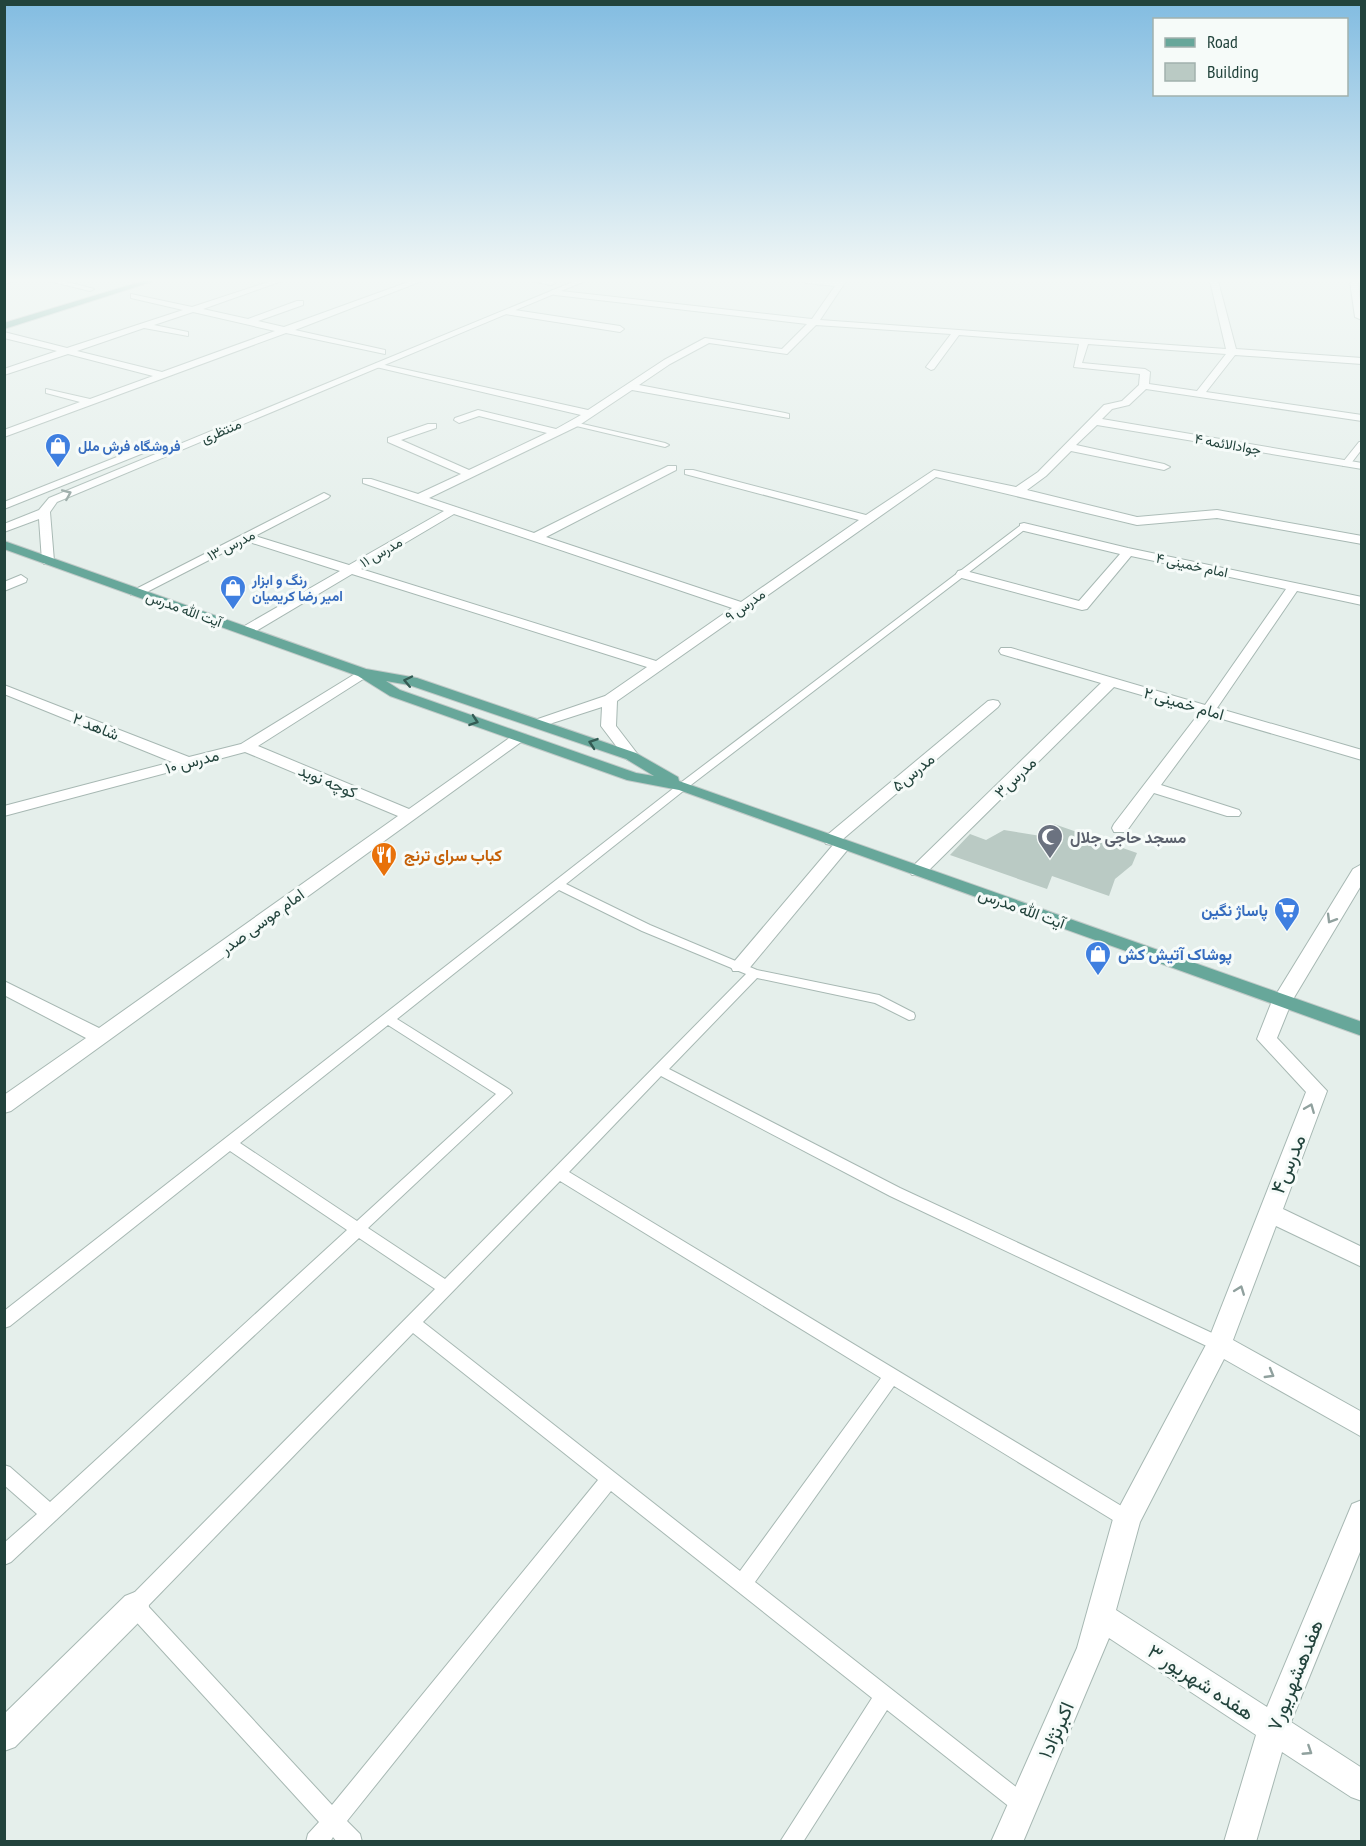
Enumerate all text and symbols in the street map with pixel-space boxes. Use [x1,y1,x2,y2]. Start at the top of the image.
legend [1153,18,1348,96]
text: Road [1207,30,1238,53]
text: Building [1207,60,1259,83]
street label: منتظری [198,415,244,447]
street label: جوادالائمه ۴ [1193,429,1263,459]
shop icon: فروشگاه فرش ملل [43,431,73,469]
place label: فروشگاه فرش ملل [78,437,181,455]
one-way arrow [61,489,72,501]
street label: مدرس ۱۳ [204,525,258,565]
street label: مدرس ۱۱ [356,533,406,571]
street label: امام خمینی ۴ [1154,549,1230,581]
place label: رنگ و ابزار امیر رضا کریمیان [251,571,343,605]
shop icon: رنگ و ابزار امیر رضا کریمیان [218,573,248,611]
street label: مدرس ۹ [721,585,769,625]
street label: آیت الله مدرس [144,587,226,632]
one-way arrow [403,675,413,688]
street label: امام خمینی ۲ [1141,682,1226,725]
street label: شاهد ۲ [70,708,122,744]
one-way arrow [468,713,479,726]
one-way arrow [588,738,599,750]
street label: مدرس ۱۰ [163,744,221,779]
street label: مدرس۵ [888,748,939,796]
street label: مدرس۳ [990,752,1041,803]
street label: کوچه نوید [295,760,360,804]
mosque icon: مسجد حاجی جلال [1035,822,1065,860]
place label: مسجد حاجی جلال [1070,827,1187,847]
restaurant icon: کباب سرای ترنج [369,840,399,878]
place label: کباب سرای ترنج [404,845,502,867]
street label: آیت الله مدرس [976,883,1069,934]
street label: امام موسی صدر [215,884,308,960]
supermarket icon: پاساژ نگین [1272,895,1302,933]
place label: پاساژ نگین [1201,900,1268,922]
one-way arrow [1327,913,1339,923]
shop icon: پوشاک آتیش کش [1083,939,1113,977]
place label: پوشاک آتیش کش [1118,944,1232,966]
one-way arrow [1303,1103,1315,1114]
street label: مدرس۴ [1264,1131,1312,1197]
one-way arrow [1233,1285,1245,1296]
one-way arrow [1264,1366,1274,1378]
street label: هفدهشهریور۷ [1261,1616,1329,1734]
street label: هفده شهریور ۳ [1143,1638,1259,1726]
street label: اکبرنژاد۱ [1032,1698,1080,1762]
one-way arrow [1301,1744,1312,1755]

